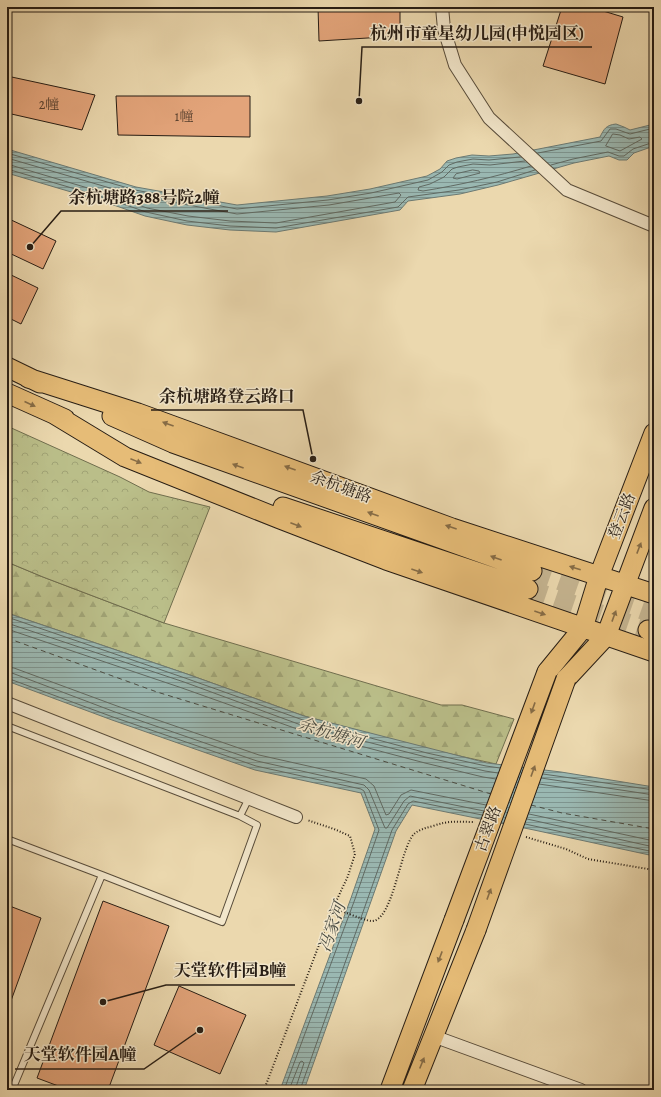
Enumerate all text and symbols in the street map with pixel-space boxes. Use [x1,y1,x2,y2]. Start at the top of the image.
callout: 杭州市童星幼儿园(申悦园区) [362,18,592,47]
text: 杭州市童星幼儿园(申悦园区) [370,22,584,45]
house number: 2幢 [39,95,59,114]
house number: 1幢 [175,107,193,126]
callout: 余杭塘路388号院2幢 [61,182,228,211]
text: 余杭塘路388号院2幢 [69,186,219,209]
callout: 余杭塘路登云路口 [151,381,303,410]
text: 余杭塘路登云路口 [159,385,295,408]
one-way arrow [25,401,37,407]
one-way arrow [161,420,173,426]
one-way arrow [130,459,142,465]
one-way arrow [231,463,243,469]
one-way arrow [283,465,295,471]
street label: 余杭塘路 [307,466,375,508]
street label: 登云路 [603,490,641,542]
one-way arrow [367,511,379,517]
one-way arrow [290,522,302,528]
one-way arrow [445,524,457,530]
one-way arrow [636,542,642,554]
one-way arrow [489,555,501,561]
one-way arrow [568,565,580,571]
one-way arrow [412,568,424,574]
one-way arrow [611,609,617,621]
one-way arrow [535,610,547,616]
one-way arrow [530,703,536,715]
water label: 余杭塘河 [295,712,370,755]
one-way arrow [530,765,536,777]
street label: 古翠路 [469,803,507,855]
one-way arrow [486,887,492,899]
water label: 冯家河 [313,896,352,955]
one-way arrow [437,951,443,963]
callout: 天堂软件园B幢 [166,956,295,985]
text: 天堂软件园B幢 [174,959,286,982]
callout: 天堂软件园A幢 [15,1040,144,1069]
text: 天堂软件园A幢 [24,1043,136,1066]
one-way arrow [420,1056,426,1068]

